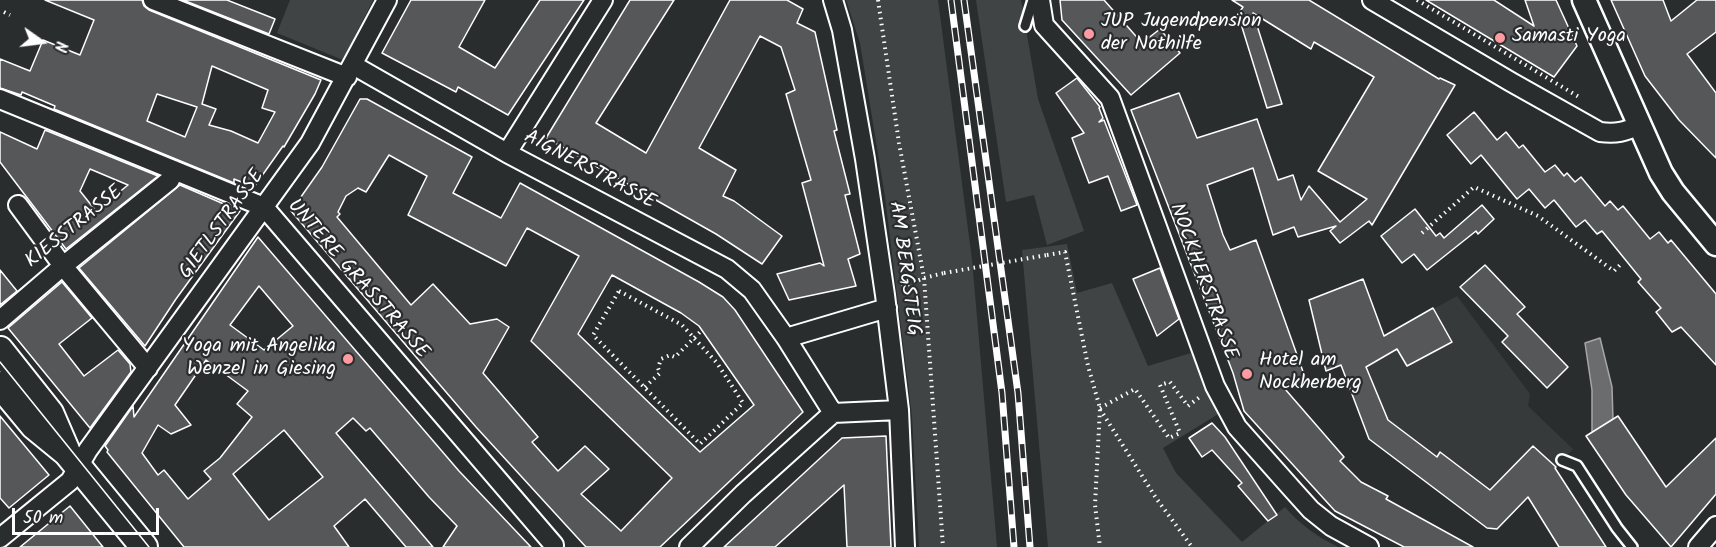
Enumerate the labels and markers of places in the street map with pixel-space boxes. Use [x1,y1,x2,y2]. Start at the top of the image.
place label: JUP Jugendpension der Nothilfe [1101,11,1262,58]
place label: Samasti Yoga [1512,26,1626,50]
marker: JUP Jugendpension der Nothilfe [1082,27,1096,41]
marker: Samasti Yoga [1493,31,1507,45]
place label: Yoga mit Angelika Wenzel in Giesing [182,336,336,383]
place label: Hotel am Nockherberg [1259,350,1362,397]
marker: Yoga mit Angelika Wenzel in Giesing [341,352,355,366]
marker: Hotel am Nockherberg [1240,367,1254,381]

